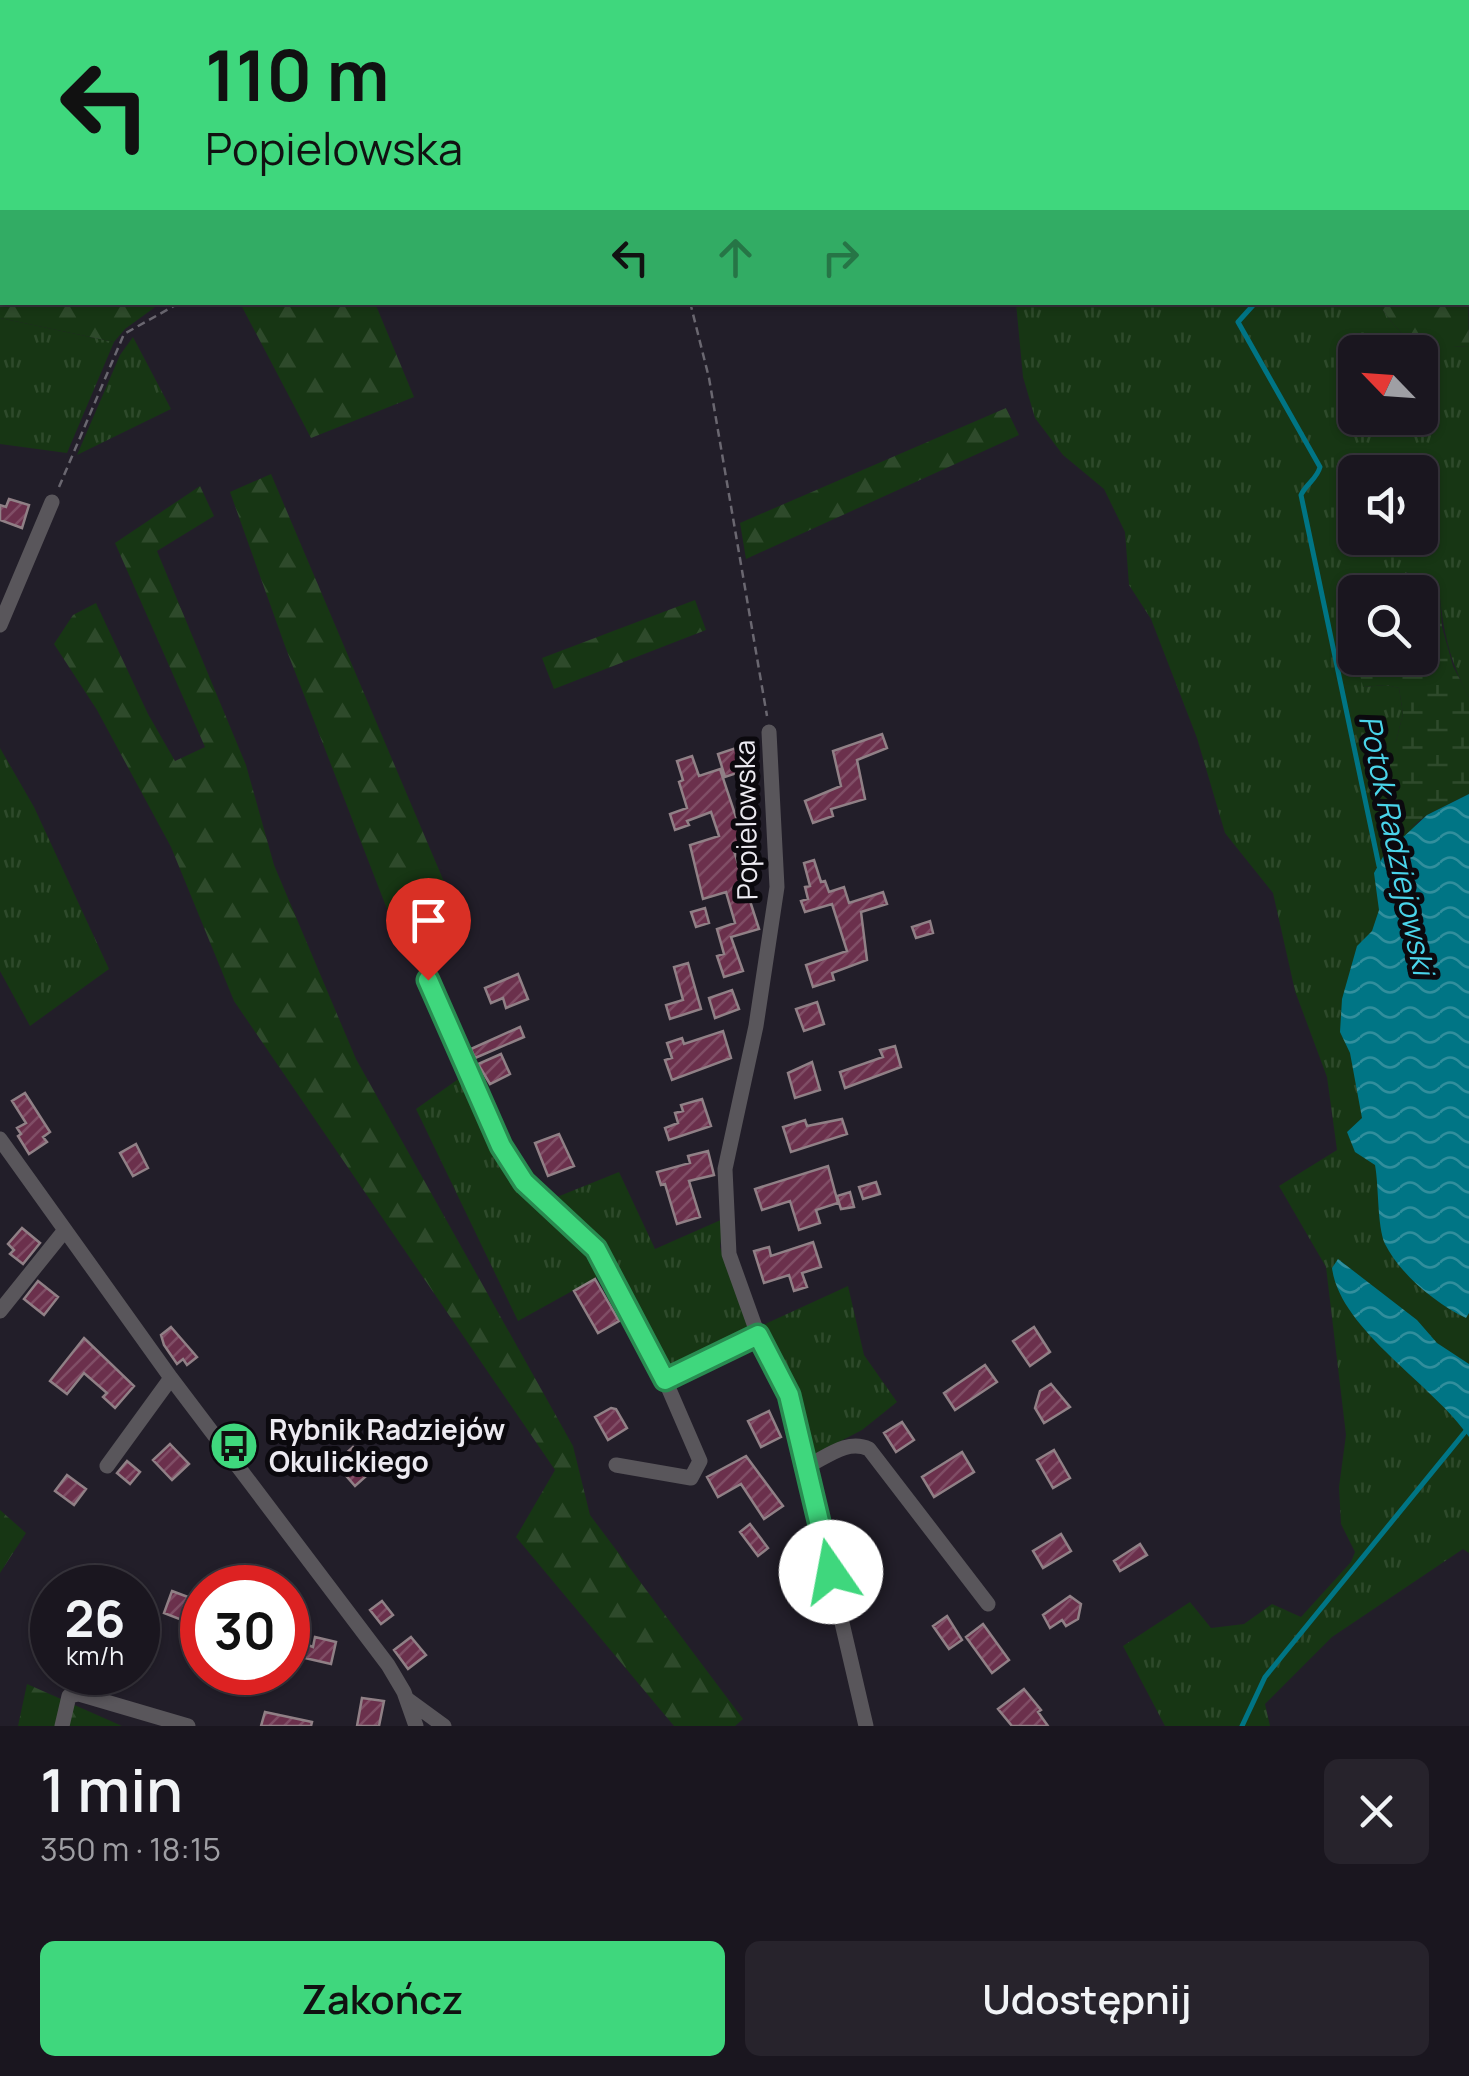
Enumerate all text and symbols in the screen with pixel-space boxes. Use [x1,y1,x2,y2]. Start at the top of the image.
text: 110 m [205,26,389,122]
icon: left [40,40,170,170]
text: Popielowska [205,117,463,179]
icon: left [603,230,658,285]
icon: ahead [708,230,763,285]
icon: right [813,230,868,285]
north arrow [1338,335,1438,435]
map controls [1338,335,1438,675]
button: sound [1338,455,1438,555]
button: search [1338,575,1438,675]
water label: Potok Radziejowski [1350,711,1446,982]
street label: Popielowska [725,739,765,901]
pin [386,878,471,981]
icon: arrive [401,893,456,948]
place label: Rybnik Radziejów Okulickiego [269,1410,505,1480]
bus stop icon: Rybnik Radziejów Okulickiego [208,1420,260,1472]
position arrow [779,1520,883,1624]
speed limit sign: 30 [180,1565,310,1695]
text: 26 [65,1584,125,1652]
text: km/h [66,1638,124,1673]
text: 1 min [40,1748,183,1830]
button: close [1324,1759,1429,1864]
text: 350 m · 18:15 [40,1827,221,1871]
button: Zakończ [40,1941,725,2056]
button: Udostępnij [745,1941,1429,2056]

